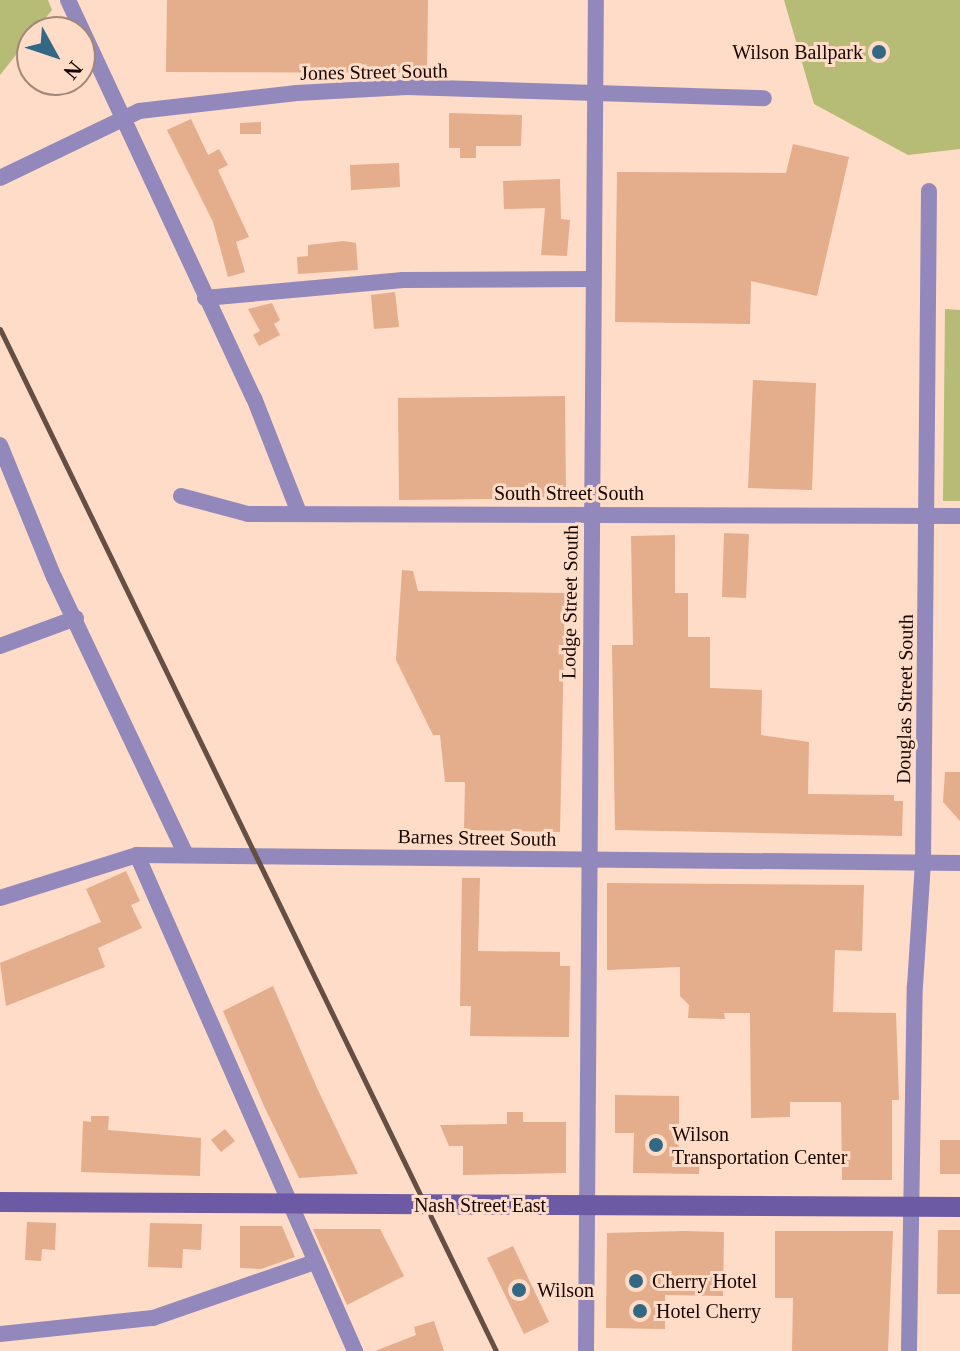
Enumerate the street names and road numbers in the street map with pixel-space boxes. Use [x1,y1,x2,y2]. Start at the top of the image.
street label: Jones Street South [300,59,448,85]
street label: South Street South [494,481,644,505]
street label: Lodge Street South [557,525,583,679]
street label: Douglas Street South [892,614,918,784]
street label: Barnes Street South [397,825,557,851]
street label: Nash Street East [414,1193,546,1217]

